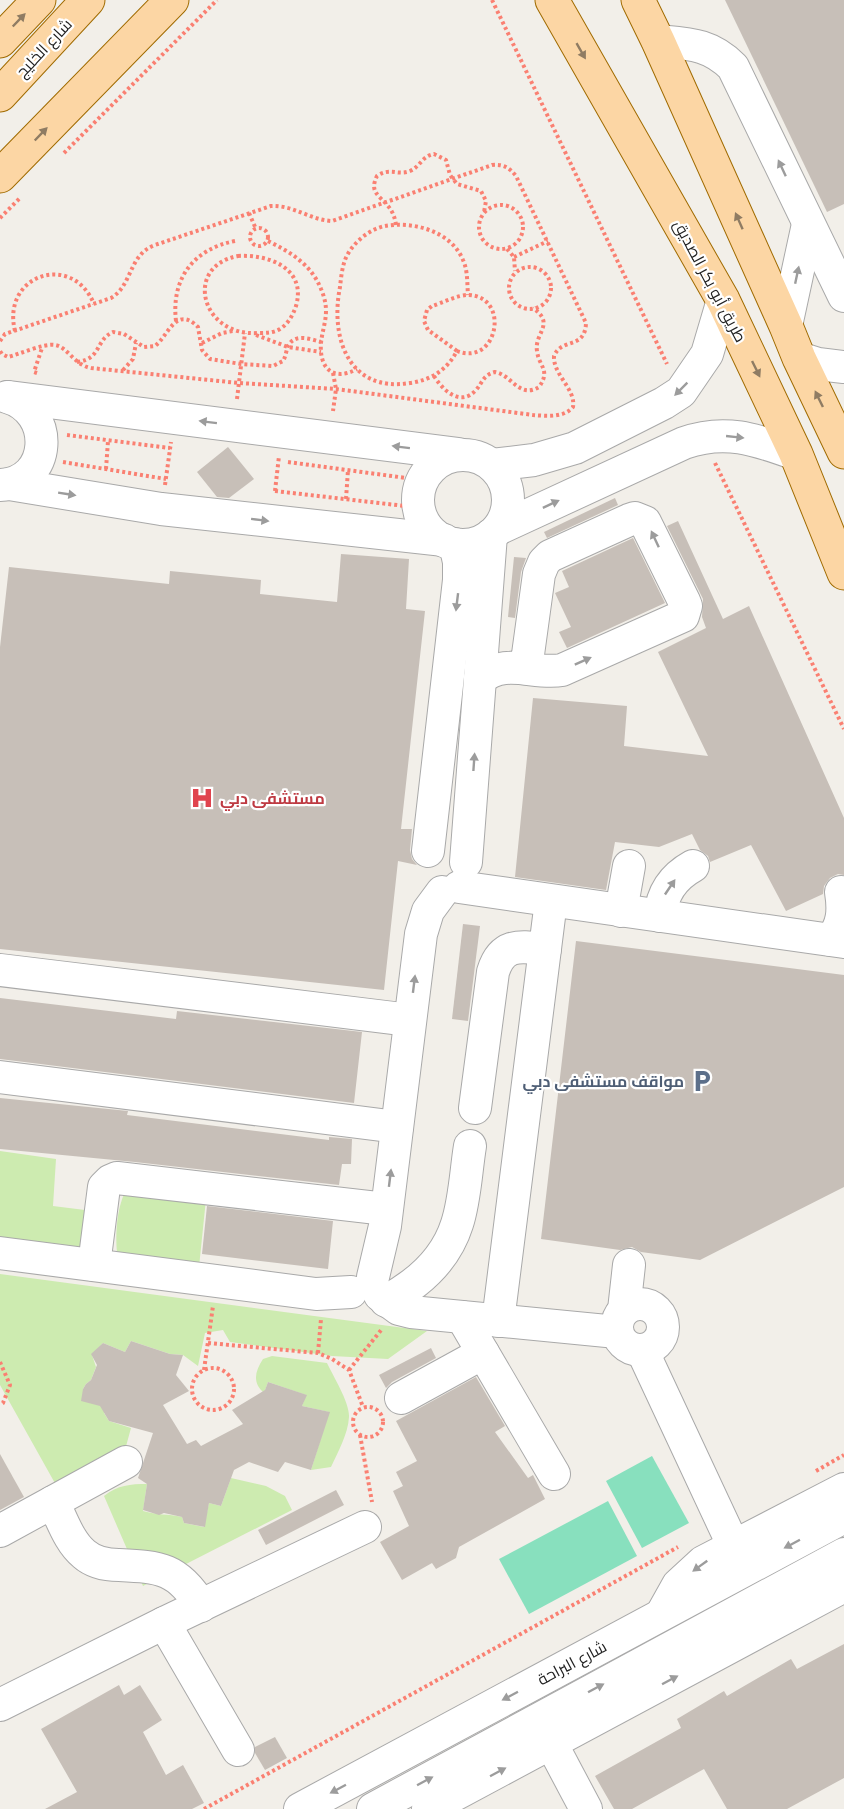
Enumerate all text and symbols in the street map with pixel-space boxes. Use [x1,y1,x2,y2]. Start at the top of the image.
one-way arrow [12,14,26,28]
street label: شارع الخليج [12,15,77,83]
one-way arrow [575,43,586,59]
one-way arrow [33,127,47,141]
one-way arrow [777,159,786,176]
one-way arrow [735,213,744,230]
street label: طريق أبو بكر الصديق [669,217,750,346]
one-way arrow [793,266,803,284]
one-way arrow [751,360,760,377]
one-way arrow [675,382,689,396]
one-way arrow [814,391,823,408]
one-way arrow [198,418,217,427]
one-way arrow [725,432,744,441]
one-way arrow [392,442,411,452]
one-way arrow [58,489,77,498]
one-way arrow [542,500,559,509]
one-way arrow [251,515,270,525]
one-way arrow [650,530,659,547]
one-way arrow [452,592,461,611]
one-way arrow [574,656,592,666]
one-way arrow [469,752,479,771]
hospital icon: مستشفى دبي [189,785,215,811]
place label: مستشفى دبي [220,789,325,811]
one-way arrow [664,879,675,895]
one-way arrow [410,975,419,994]
parking icon: مواقف مستشفى دبي [689,1068,715,1094]
place label: مواقف مستشفى دبي [523,1072,684,1094]
one-way arrow [386,1168,395,1187]
one-way arrow [784,1539,801,1549]
one-way arrow [692,1560,708,1572]
street label: شارع البراحة [534,1637,611,1691]
one-way arrow [661,1675,678,1685]
one-way arrow [588,1683,605,1693]
one-way arrow [501,1691,518,1701]
one-way arrow [489,1767,506,1776]
one-way arrow [417,1776,434,1786]
one-way arrow [329,1784,346,1794]

